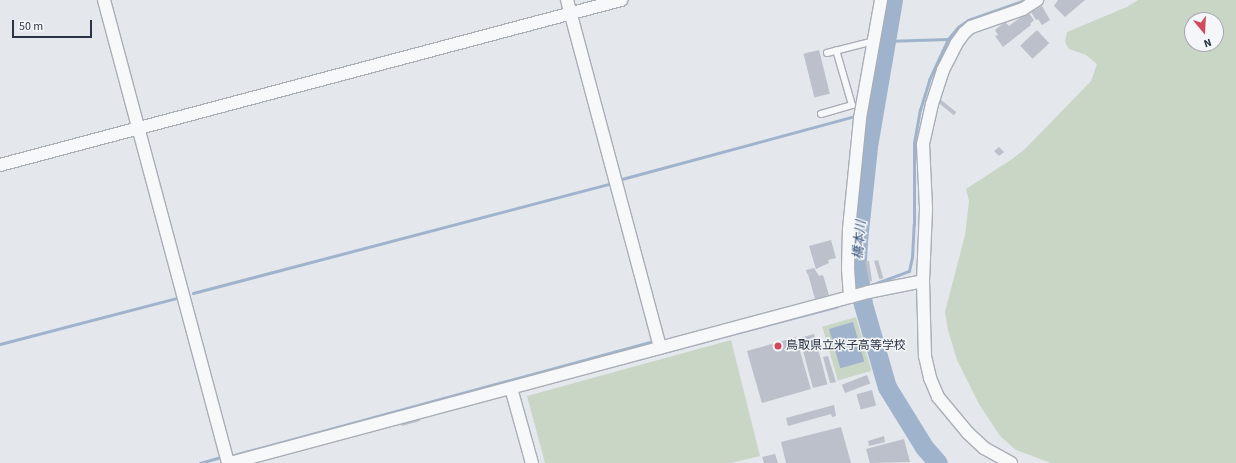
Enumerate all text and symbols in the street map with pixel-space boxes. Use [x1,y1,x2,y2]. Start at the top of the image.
scale bar [14,12,94,38]
north arrow [1184,12,1224,52]
text: 50 m [19,18,43,35]
text: N [1202,35,1213,51]
water label: 橋本川 [851,220,869,260]
place label: 鳥取県立米子高等学校 [786,339,906,353]
marker: 鳥取県立米子高等学校 [773,341,783,351]

